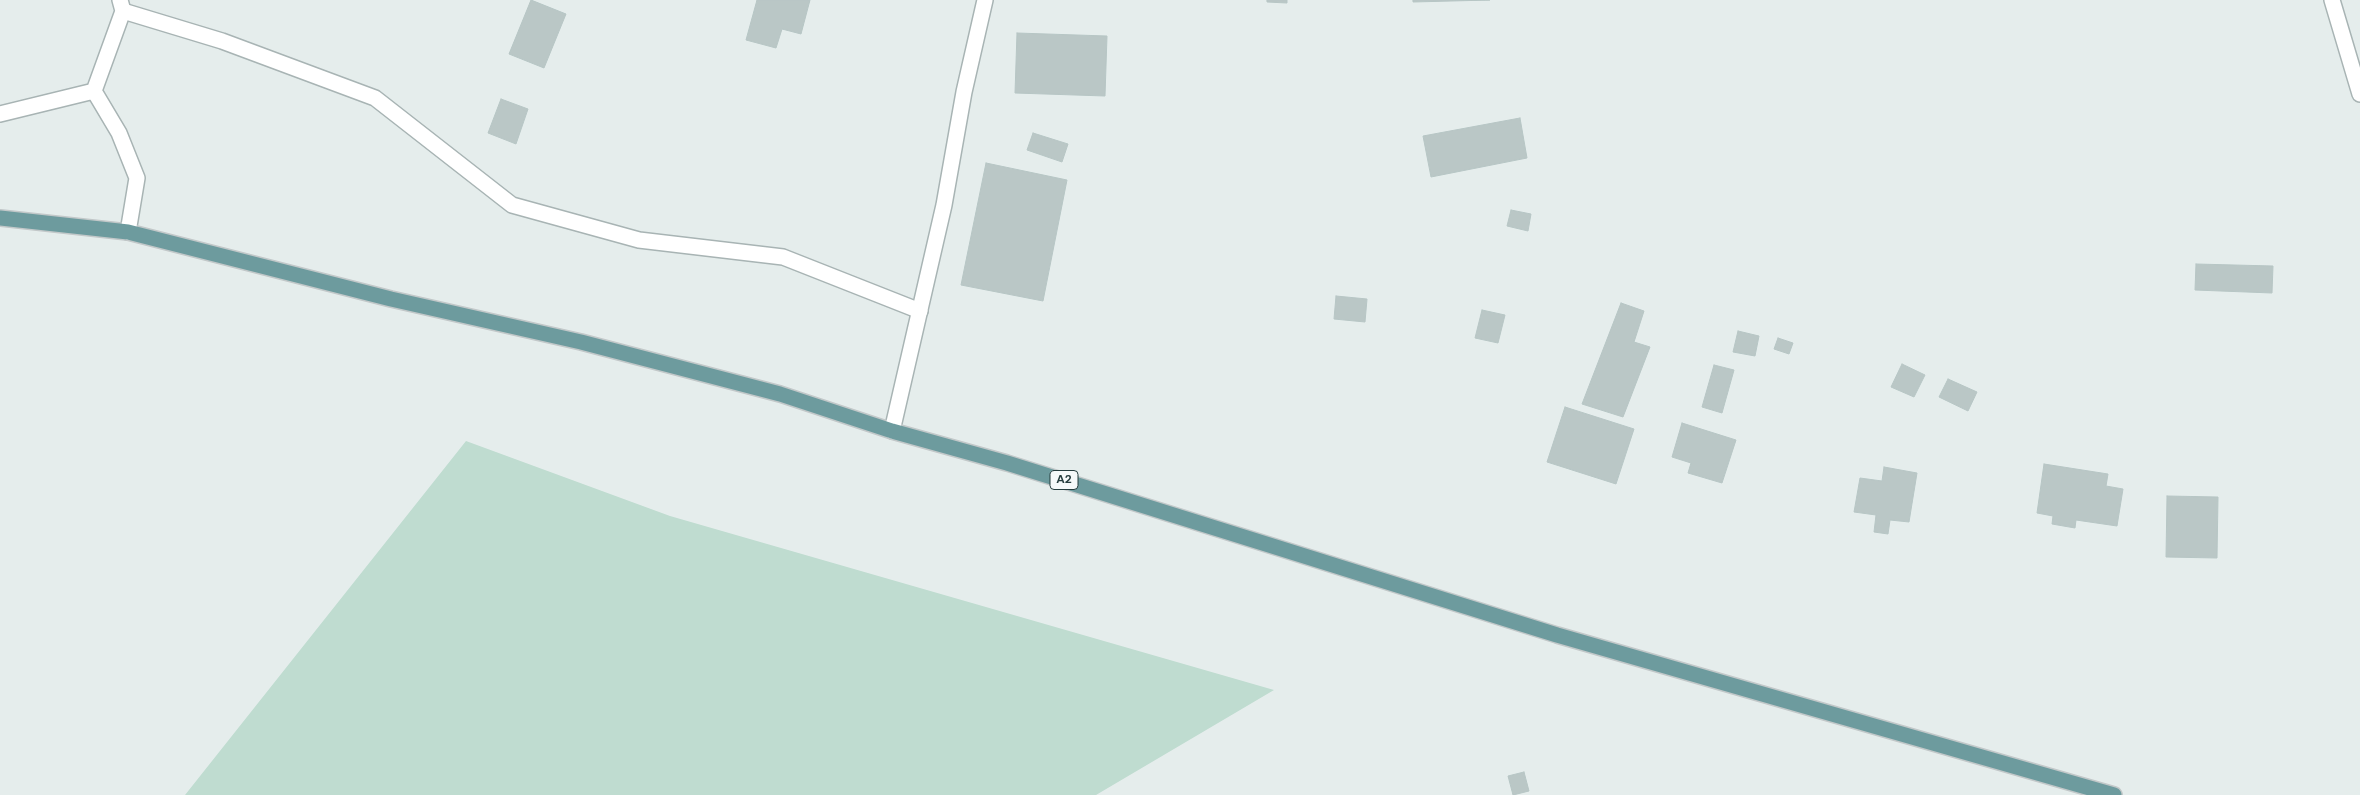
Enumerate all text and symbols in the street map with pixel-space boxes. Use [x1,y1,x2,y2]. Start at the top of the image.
road number: A2 [1050,470,1078,490]

